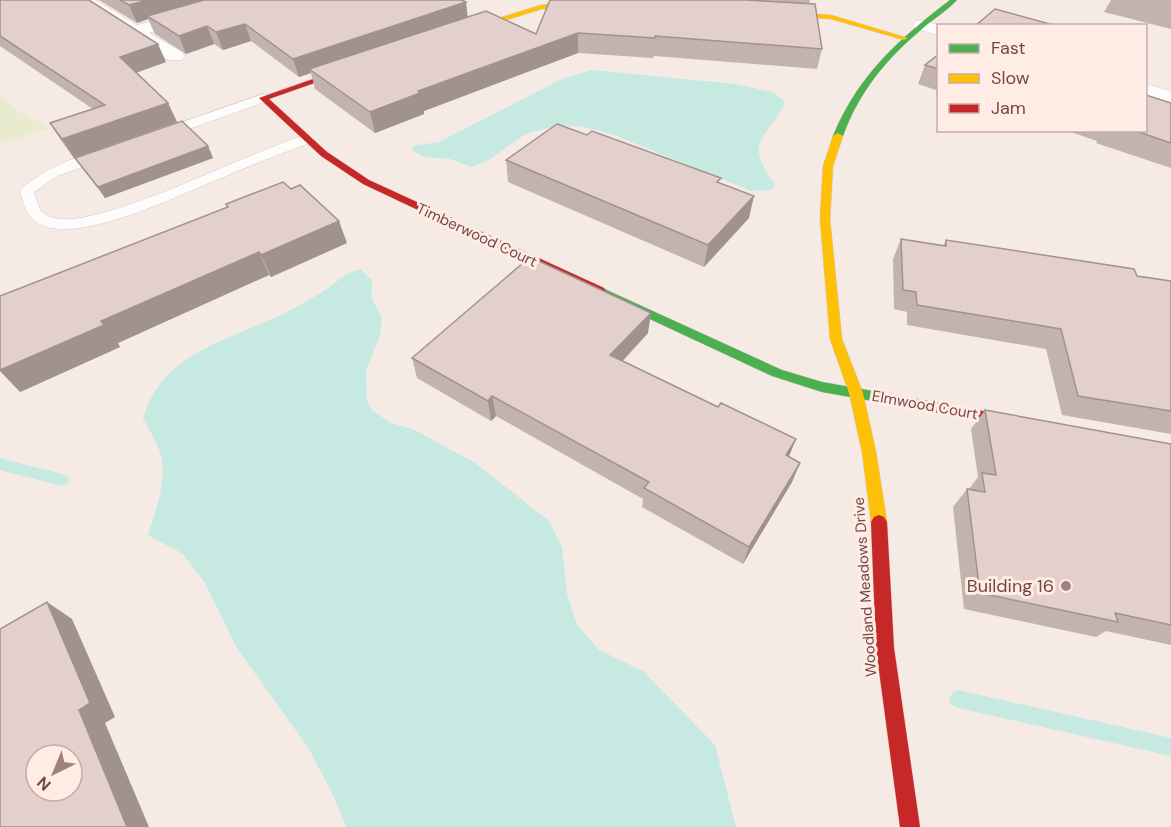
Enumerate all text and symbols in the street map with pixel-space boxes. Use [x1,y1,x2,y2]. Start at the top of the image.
legend [937,24,1147,132]
text: Fast [991,36,1026,60]
text: Slow [991,66,1030,90]
text: Jam [991,96,1026,120]
street label: Timberwood Court [413,198,541,272]
street label: Elmwood Court [870,386,980,424]
street label: Woodland Meadows Drive [849,496,881,678]
place label: Building 16 [967,574,1054,598]
marker: Building 16 [1059,579,1073,593]
north arrow [24,743,84,803]
text: N [33,772,56,795]

